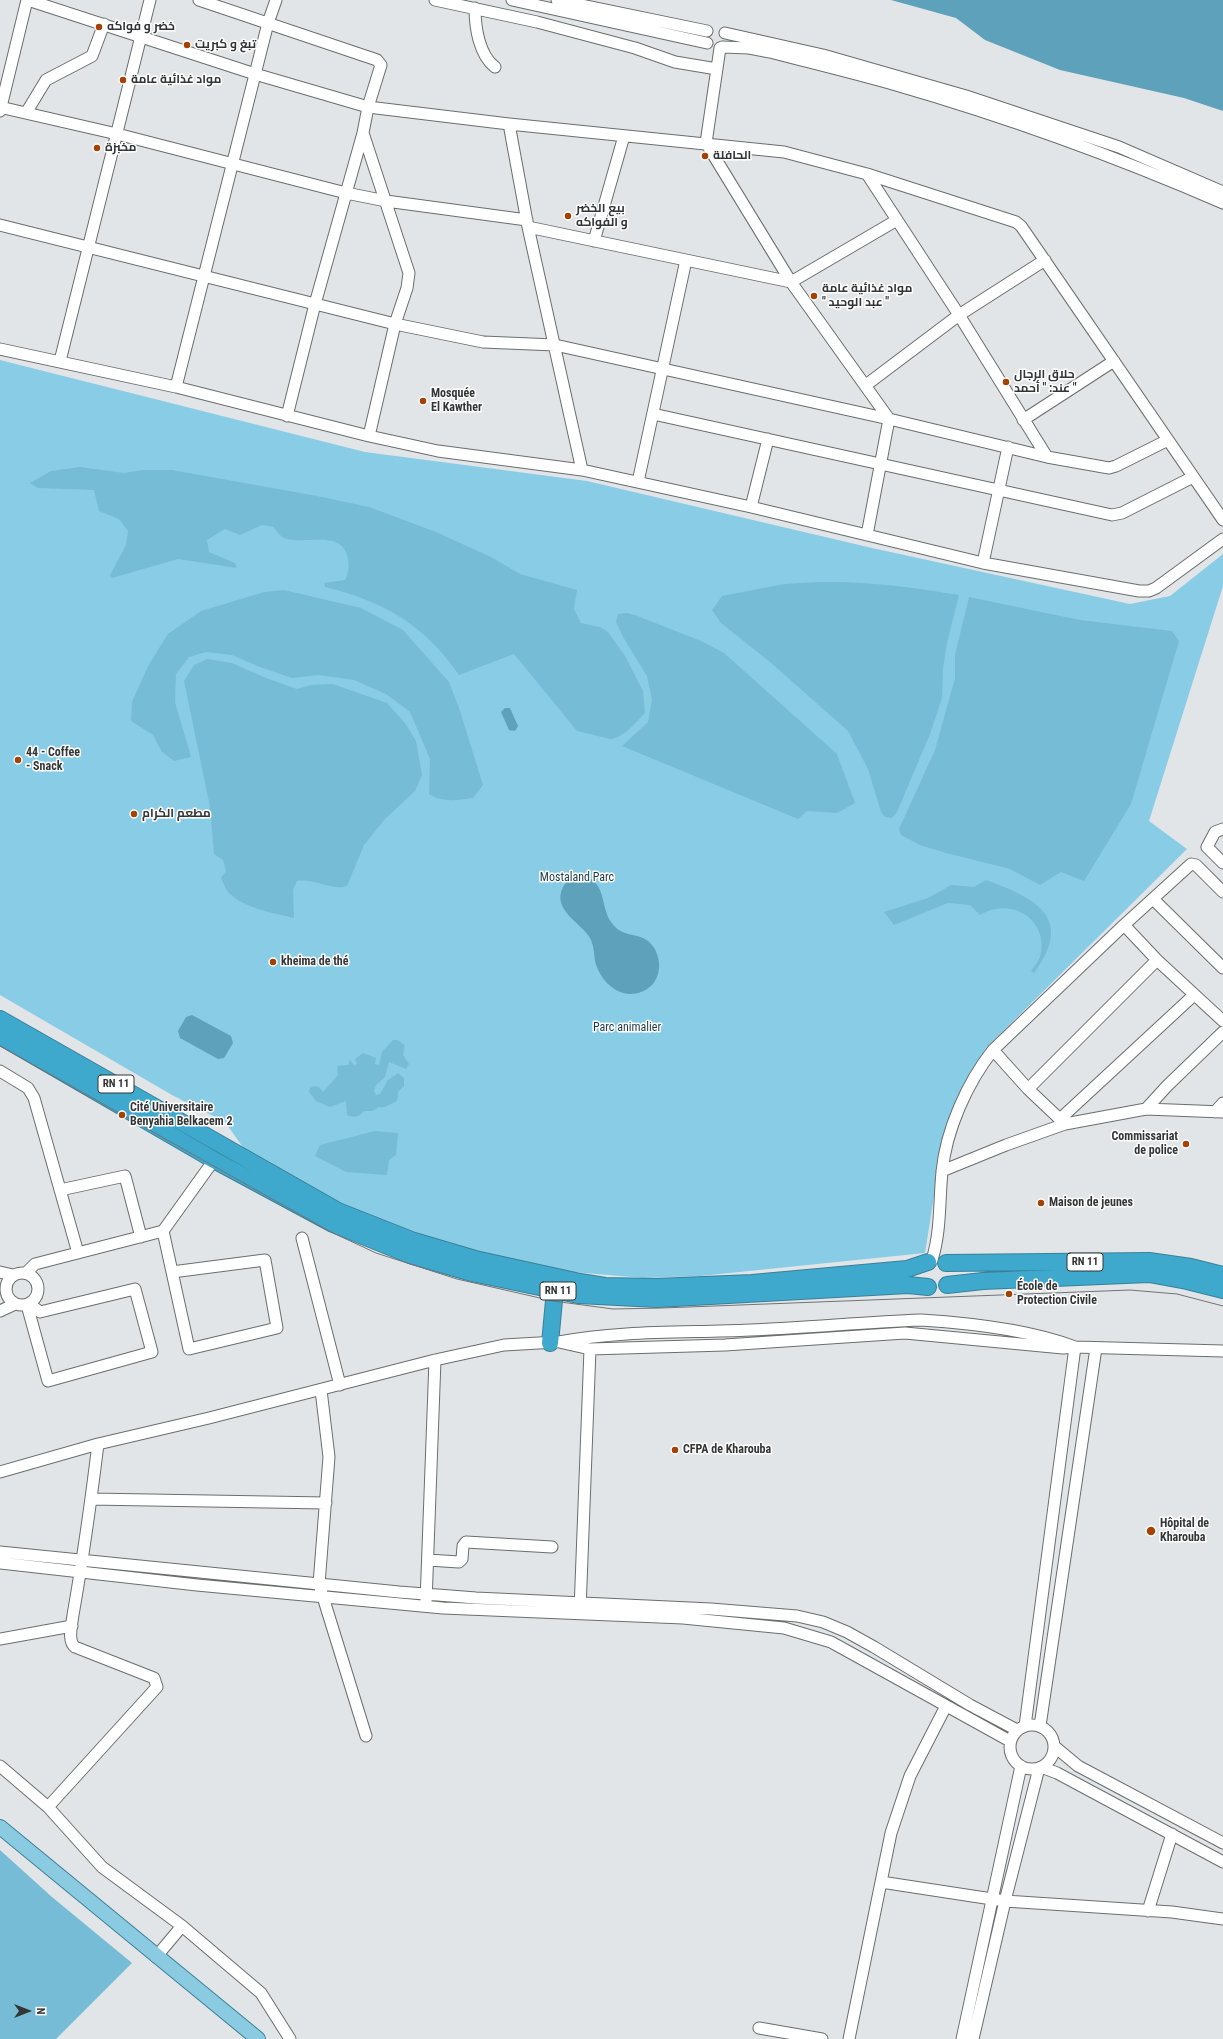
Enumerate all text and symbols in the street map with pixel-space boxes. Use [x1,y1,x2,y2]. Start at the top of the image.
place label: خضر و فواكه [107,20,175,34]
marker: خضر و فواكه [94,22,104,32]
place label: تبغ و كبريت [195,38,256,52]
marker: تبغ و كبريت [182,40,192,50]
place label: مواد غذائية عامة [131,73,221,87]
marker: مواد غذائية عامة [118,75,128,85]
place label: مخبزة [105,141,136,155]
marker: مخبزة [92,143,102,153]
place label: الحافلة [713,149,751,163]
marker: الحافلة [700,151,710,161]
place label: بيع الخضر و الفواكه [576,202,628,230]
marker: بيع الخضر و الفواكه [563,211,573,221]
place label: مواد غذائية عامة " عبد الوحيد " [822,282,912,310]
marker: مواد غذائية عامة " عبد الوحيد " [809,291,819,301]
place label: حلاق الرجال عند: " أحمد " [1014,368,1077,396]
marker: حلاق الرجال عند: " أحمد " [1001,377,1011,387]
place label: Mosquée El Kawther [431,387,482,415]
marker: Mosquée El Kawther [418,396,428,406]
place label: 44 - Coffee - Snack [26,746,80,774]
marker: 44 - Coffee - Snack [13,755,23,765]
place label: مطعم الكرام [142,807,211,821]
marker: مطعم الكرام [129,809,139,819]
park label: Mostaland Parc [540,871,614,885]
place label: kheima de thé [281,955,349,969]
marker: kheima de thé [268,957,278,967]
park label: Parc animalier [593,1021,661,1035]
road number: RN 11 [98,1075,134,1093]
place label: Cité Universitaire Benyahia Belkacem 2 [130,1101,233,1129]
marker: Cité Universitaire Benyahia Belkacem 2 [117,1110,127,1120]
place label: Commissariat de police [1111,1130,1178,1158]
marker: Commissariat de police [1181,1139,1191,1149]
place label: Maison de jeunes [1049,1196,1133,1210]
marker: Maison de jeunes [1036,1198,1046,1208]
road number: RN 11 [1067,1253,1103,1271]
place label: École de Protection Civile [1017,1280,1097,1308]
road number: RN 11 [540,1282,576,1300]
marker: École de Protection Civile [1004,1289,1014,1299]
place label: CFPA de Kharouba [683,1443,771,1457]
marker: CFPA de Kharouba [670,1445,680,1455]
place label: Hôpital de Kharouba [1160,1517,1209,1545]
marker: Hôpital de Kharouba [1145,1525,1157,1537]
north arrow [8,1991,48,2031]
text: N [34,2008,47,2014]

